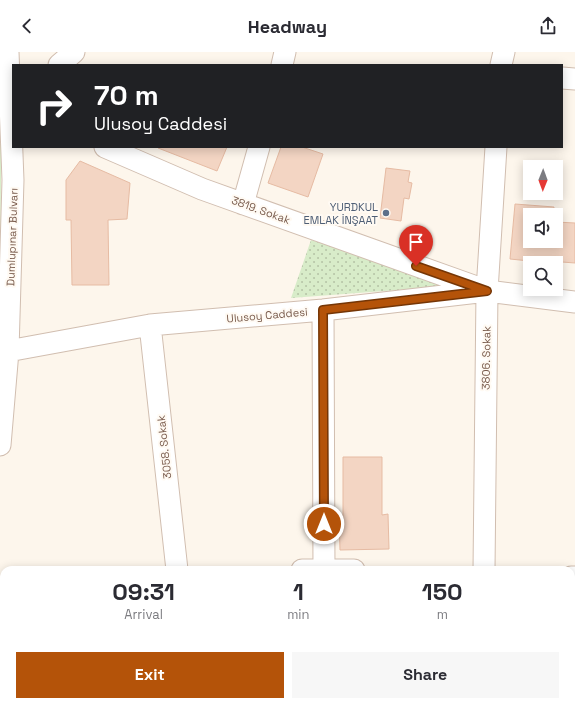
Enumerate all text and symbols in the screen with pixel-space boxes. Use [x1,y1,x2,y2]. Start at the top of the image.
icon: back [16,15,38,37]
text: Headway [248,15,327,38]
icon: share [537,15,559,37]
text: 70 m [94,77,159,113]
icon: right [28,80,80,132]
text: Ulusoy Caddesi [94,112,227,135]
north arrow [523,160,563,200]
map controls [523,160,563,296]
street label: Dumlupınar Bulvarı [3,188,21,286]
street label: 3819. Sokak [230,193,292,227]
place label: YURDKUL EMLAK İNŞAAT [304,200,379,227]
marker: YURDKUL EMLAK İNŞAAT [381,208,391,218]
button: sound [523,208,563,248]
pin [399,225,433,266]
icon: arrive [405,231,427,253]
button: search [523,256,563,296]
street label: Ulusoy Caddesi [226,304,308,326]
street label: 3806. Sokak [478,326,494,390]
street label: 3058. Sokak [154,414,174,480]
position arrow [303,503,345,545]
text: 09:31 [112,576,175,607]
text: 1 [293,576,304,607]
text: 150 [422,576,463,607]
text: Arrival [124,606,163,623]
text: min [287,606,310,623]
text: m [437,606,448,623]
button: Exit [16,652,284,698]
button: Share [292,652,559,698]

